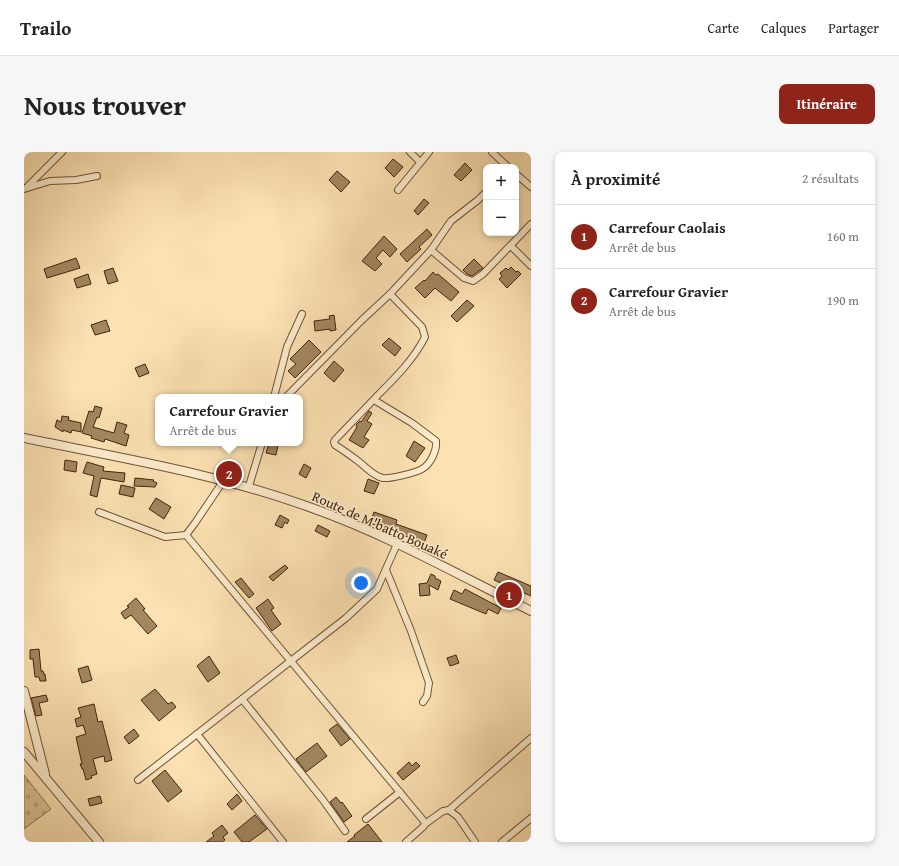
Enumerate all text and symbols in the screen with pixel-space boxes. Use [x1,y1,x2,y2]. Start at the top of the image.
text: Trailo [20,14,71,42]
text: Carte [707,18,739,38]
text: Calques [761,18,806,38]
text: Partager [828,18,879,38]
text: Nous trouver [24,84,186,125]
button: Itinéraire [779,84,875,124]
map controls [483,164,519,236]
button: + [483,164,519,200]
text: À proximité [571,166,660,191]
text: 2 résultats [802,169,859,188]
button: − [483,200,519,236]
text: Carrefour Caolais [609,217,726,238]
text: 1 [581,227,587,246]
text: 160 m [827,227,859,246]
text: Arrêt de bus [609,238,676,257]
text: Carrefour Gravier [609,281,728,302]
text: 2 [581,291,587,310]
text: 190 m [827,291,859,310]
text: Arrêt de bus [609,302,676,321]
popup [155,394,303,446]
text: Carrefour Gravier [169,400,289,421]
text: Arrêt de bus [169,421,236,440]
pin: 2 [216,459,242,489]
street label: Route de M'batto Bouaké [309,486,451,564]
your location [351,573,371,593]
pin: 1 [496,580,522,610]

